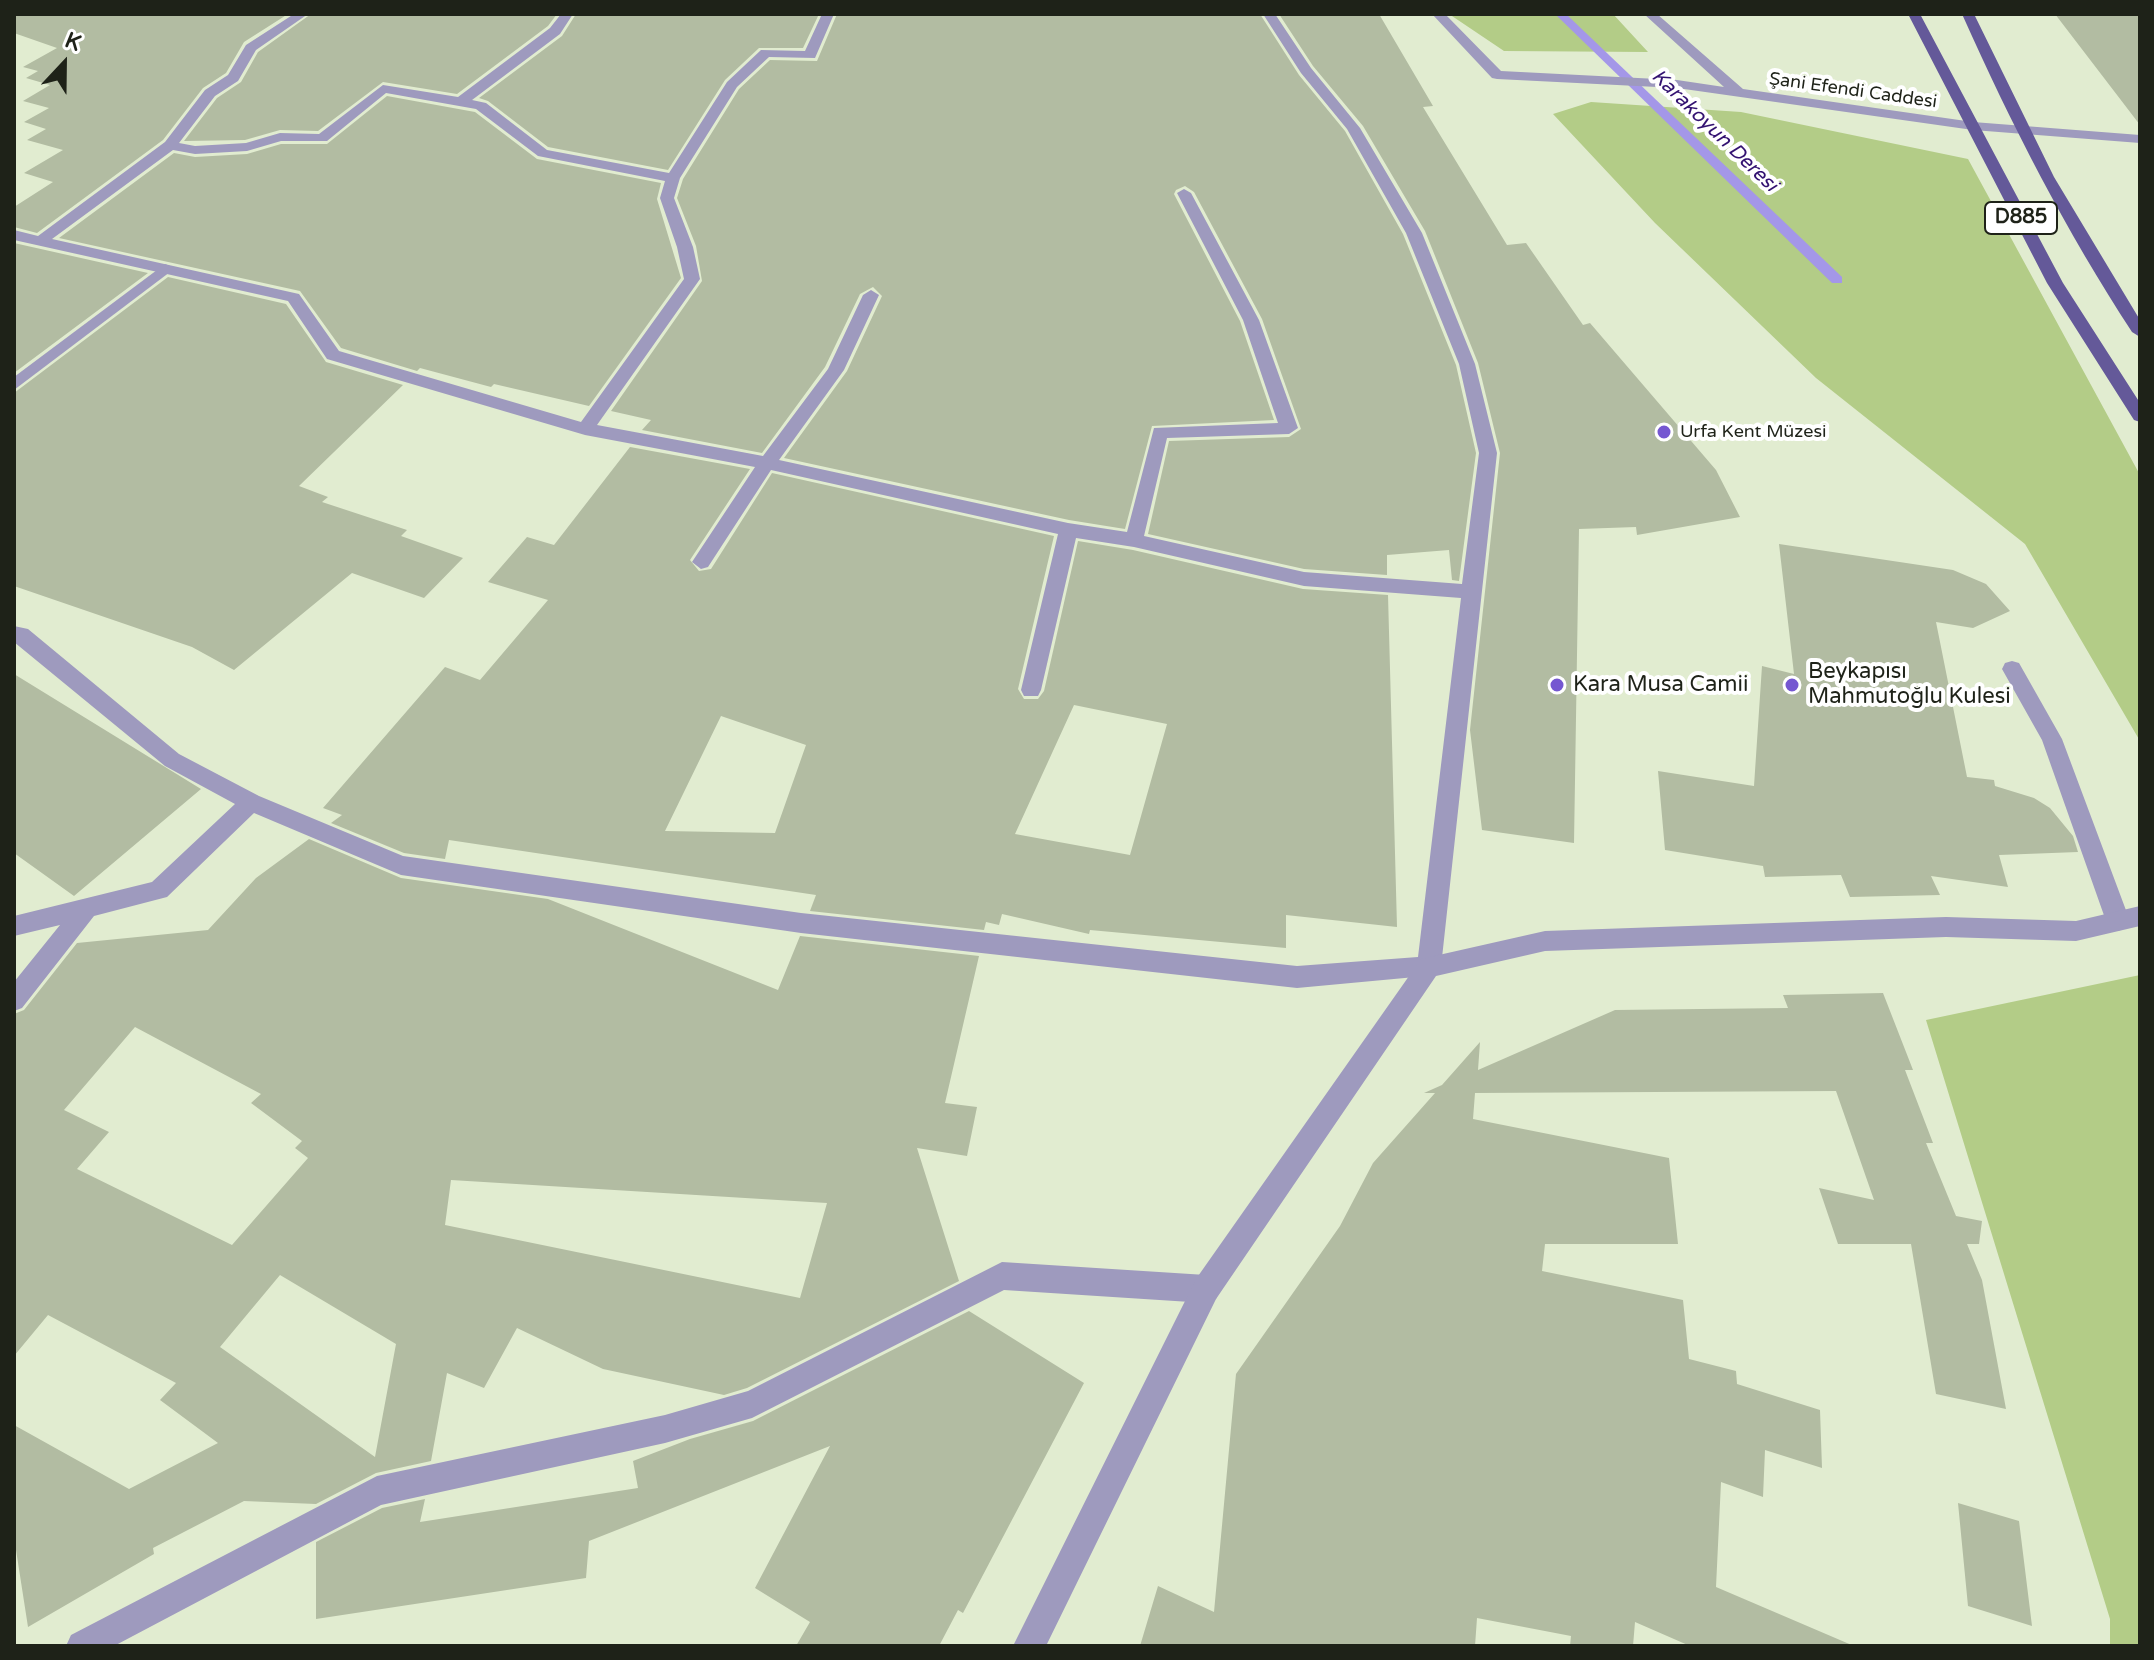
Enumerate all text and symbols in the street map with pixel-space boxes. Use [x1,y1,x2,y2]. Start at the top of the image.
north arrow [24,24,104,104]
text: K [61,27,85,57]
water label: Karakoyun Deresi [1646,65,1782,197]
street label: Şani Efendi Caddesi [1768,69,1938,113]
road number: D885 [1985,202,2057,234]
place label: Urfa Kent Müzesi [1680,421,1827,443]
marker: Urfa Kent Müzesi [1655,423,1673,441]
place label: Beykapısı Mahmutoğlu Kulesi [1808,659,2011,710]
place label: Kara Musa Camii [1573,672,1748,698]
marker: Kara Musa Camii [1548,676,1566,694]
marker: Beykapısı Mahmutoğlu Kulesi [1783,676,1801,694]

